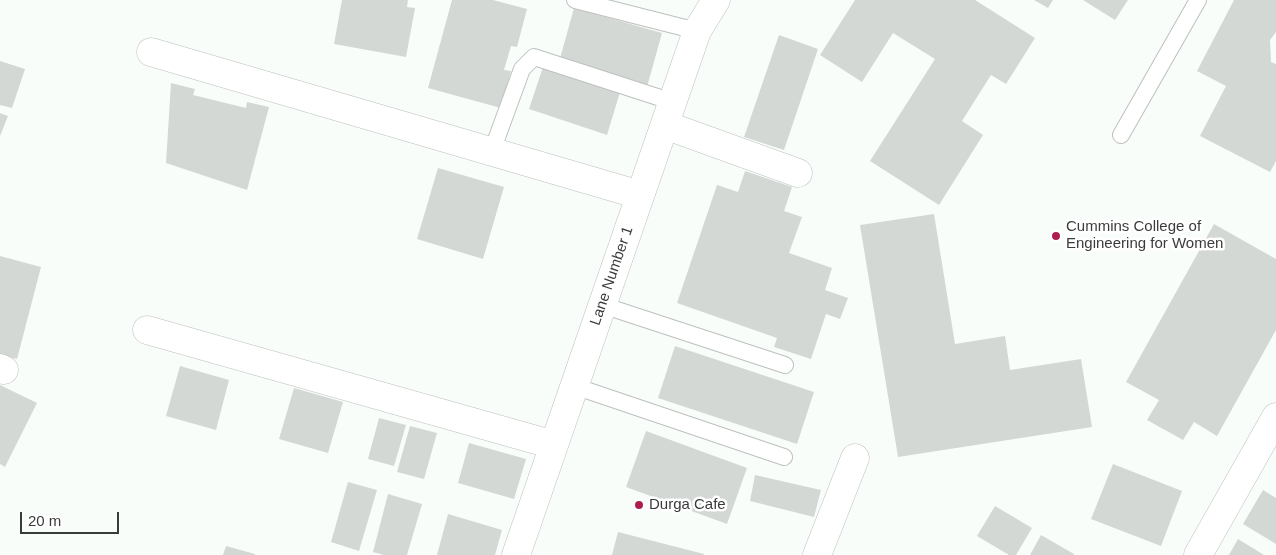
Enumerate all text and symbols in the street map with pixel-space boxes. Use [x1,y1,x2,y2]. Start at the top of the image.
place label: Cummins College of Engineering for Women [1066,218,1223,253]
street label: Lane Number 1 [587,224,637,328]
marker: Cummins College of Engineering for Women [1050,230,1062,242]
place label: Durga Cafe [649,496,726,514]
marker: Durga Cafe [633,499,645,511]
scale bar [22,502,121,534]
text: 20 m [28,512,61,529]

